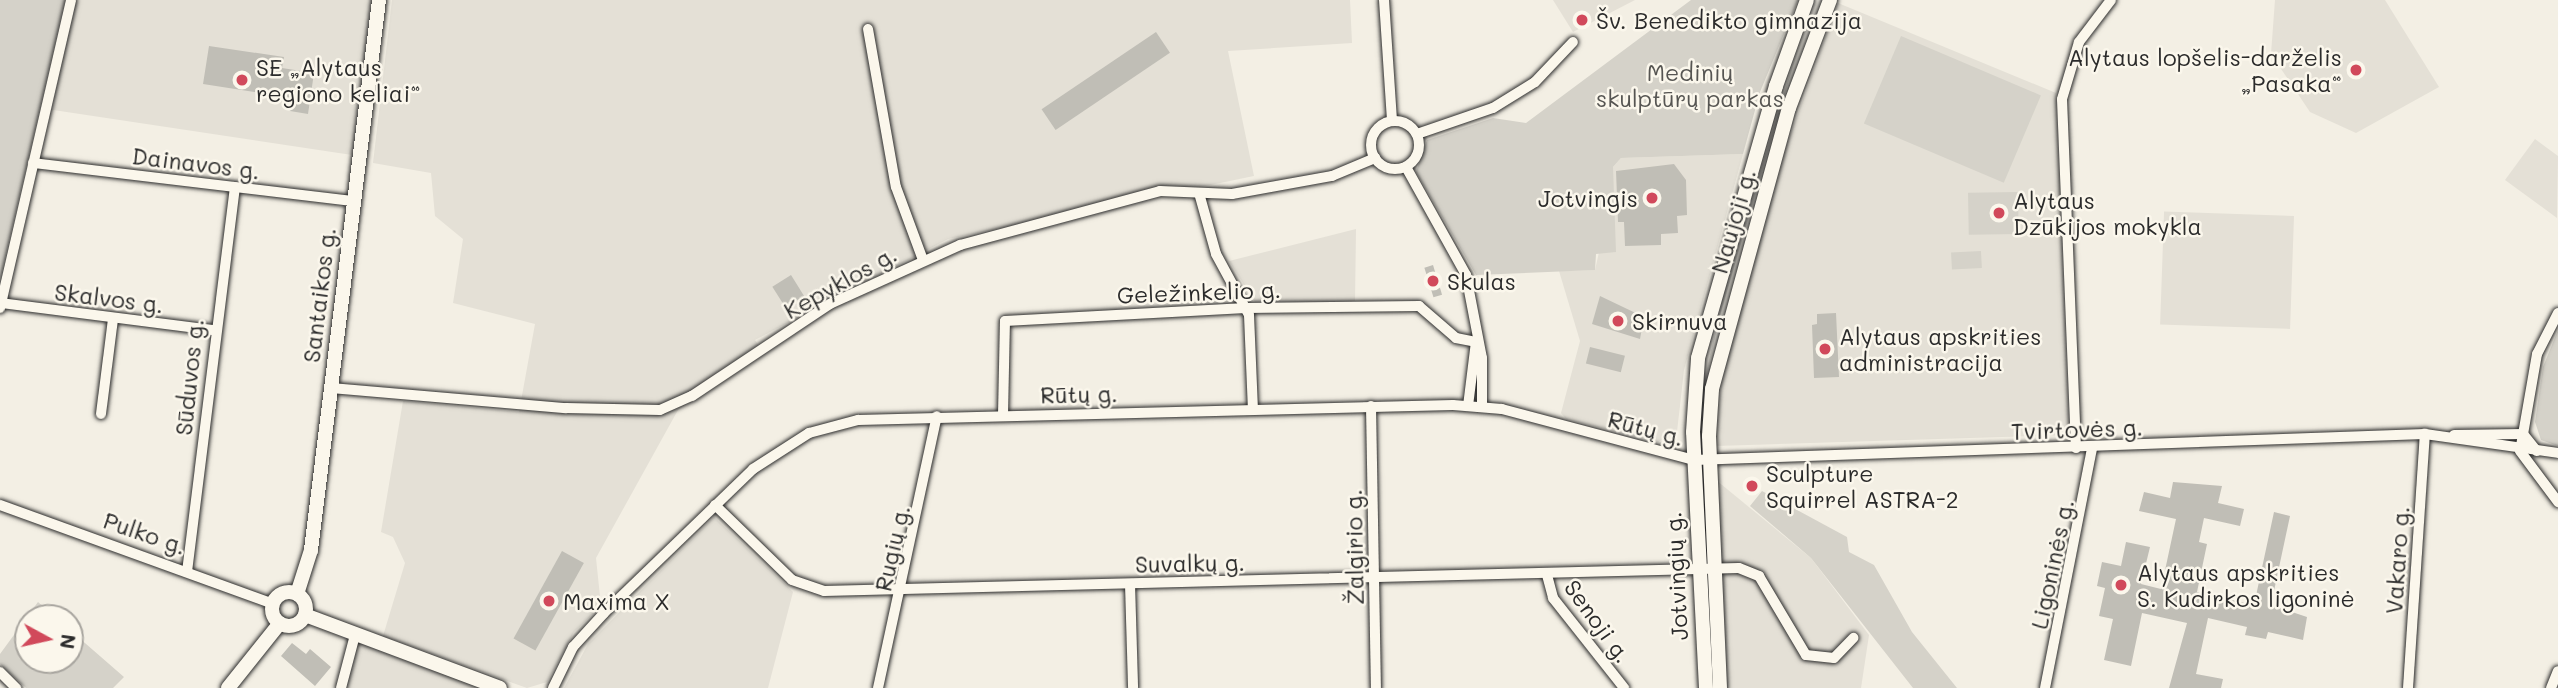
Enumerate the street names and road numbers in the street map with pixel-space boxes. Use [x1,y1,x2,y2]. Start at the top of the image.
street label: Dainavos g. [130,141,262,185]
street label: Naujoji g. [1705,166,1761,276]
street label: Santaikos g. [297,226,341,364]
street label: Kepyklos g. [779,240,901,324]
street label: Geležinkelio g. [1116,275,1282,309]
street label: Skalvos g. [53,278,165,318]
street label: Sūduvos g. [169,317,209,437]
street label: Rūtų g. [1040,380,1118,408]
street label: Rūtų g. [1605,405,1687,451]
street label: Tvirtovės g. [2010,413,2144,445]
street label: Žalgirio g. [1339,489,1369,605]
street label: Ligoninės g. [2025,497,2079,631]
street label: Rugių g. [869,502,915,594]
street label: Vakaro g. [2379,505,2415,615]
street label: Pulko g. [100,506,190,560]
street label: Jotvingių g. [1659,511,1693,641]
street label: Suvalkų g. [1135,548,1245,578]
street label: Senoji g. [1559,574,1637,668]

